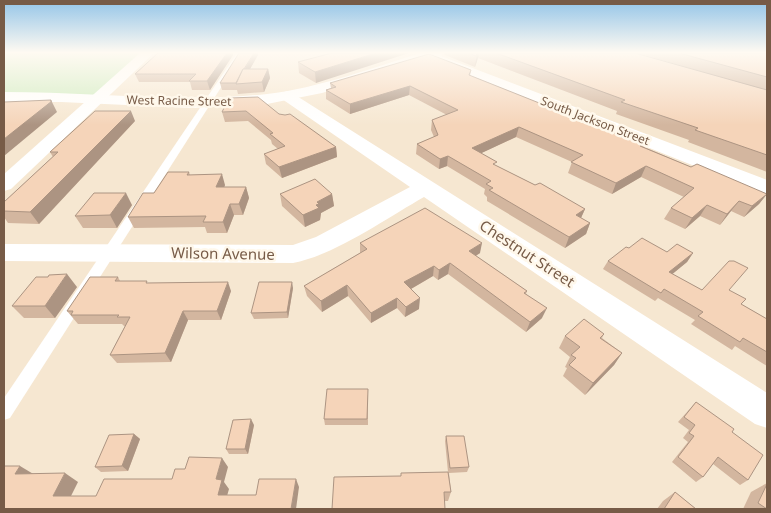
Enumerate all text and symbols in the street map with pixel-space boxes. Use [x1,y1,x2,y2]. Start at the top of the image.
street label: West Racine Street [126,91,232,110]
street label: South Jackson Street [538,92,653,149]
street label: Chestnut Street [476,215,579,292]
street label: Wilson Avenue [171,242,275,264]

